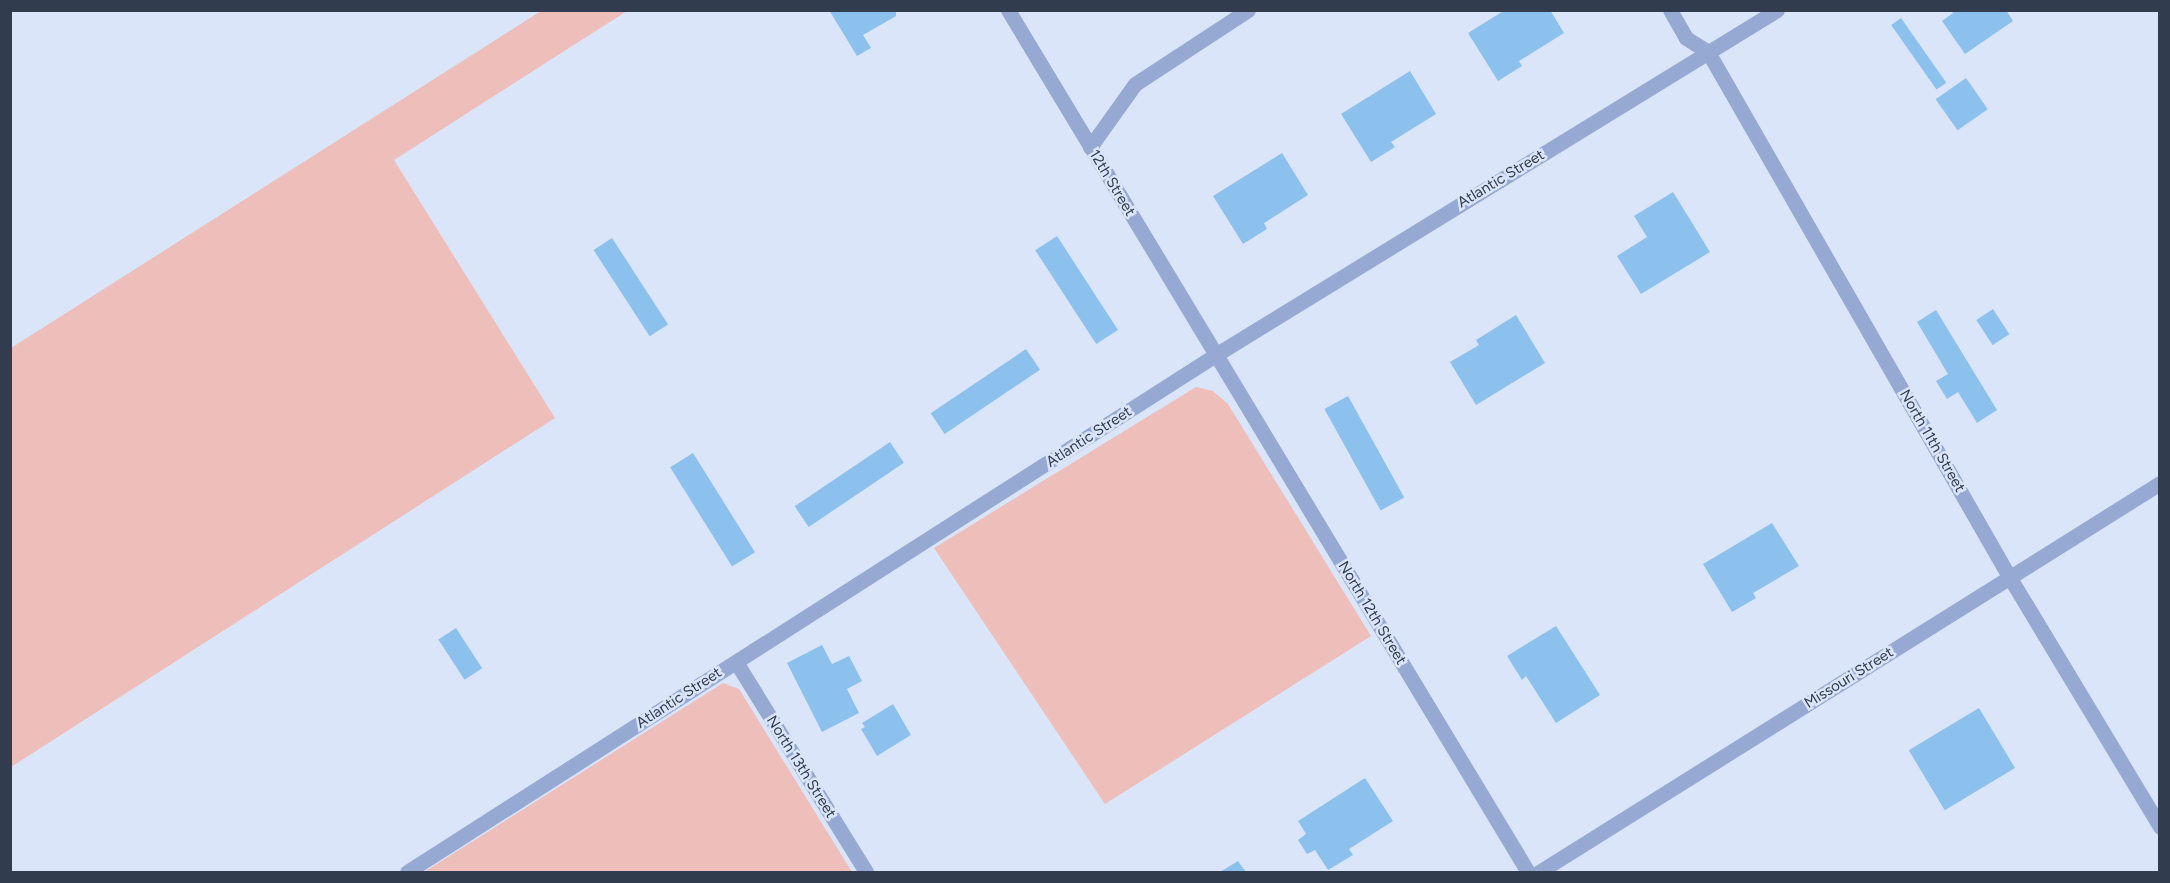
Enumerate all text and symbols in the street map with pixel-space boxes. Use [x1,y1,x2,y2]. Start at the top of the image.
street label: Atlantic Street [1454,146,1548,212]
street label: 12th Street [1085,147,1139,219]
street label: North 11th Street [1895,387,1969,495]
street label: Atlantic Street [1043,403,1135,471]
street label: North 12th Street [1334,558,1410,668]
street label: Missouri Street [1801,643,1897,713]
street label: Atlantic Street [633,664,725,732]
street label: North 13th Street [762,713,840,821]

